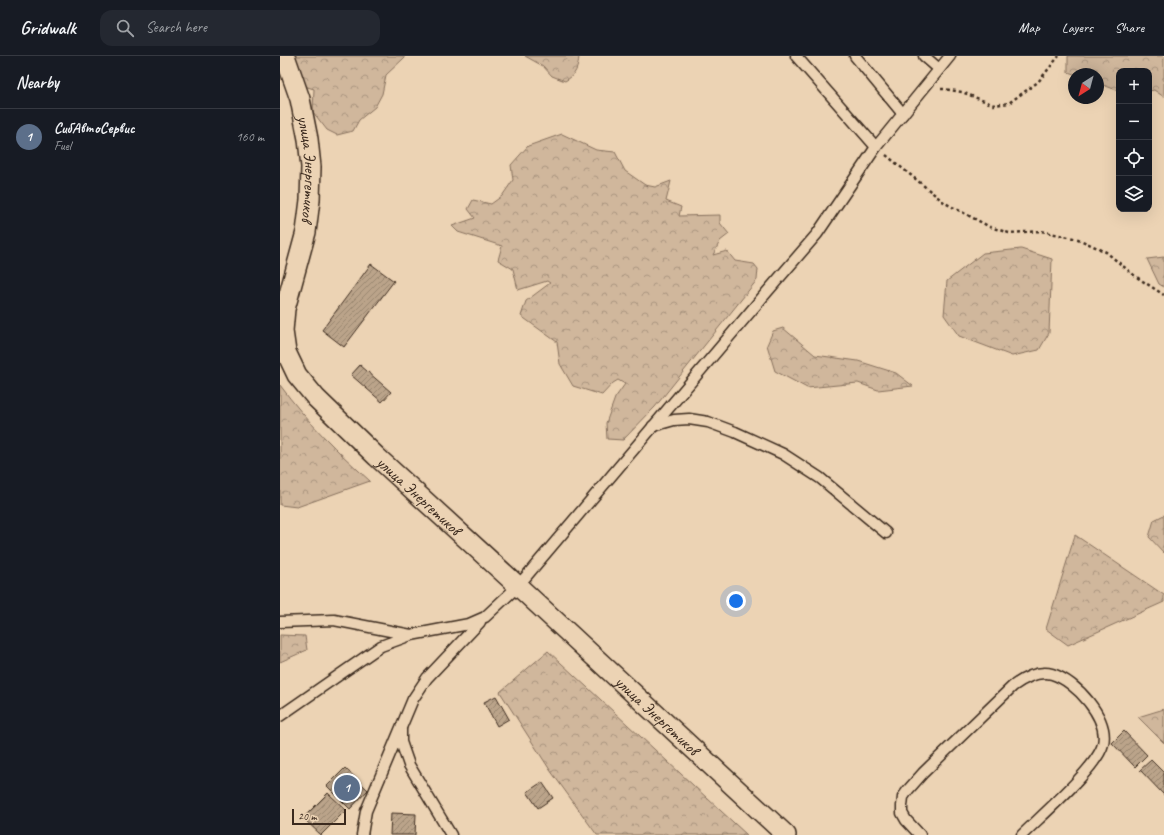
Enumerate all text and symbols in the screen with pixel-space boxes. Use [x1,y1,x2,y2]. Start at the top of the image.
search box [100,10,380,46]
text: Gridwalk [20,16,76,40]
icon: search [114,17,136,39]
text: Search here [146,18,207,37]
text: Map [1018,19,1040,36]
text: Layers [1062,19,1093,36]
text: Share [1115,19,1144,36]
north arrow [1068,68,1104,104]
map controls [1116,68,1152,212]
button: + [1116,68,1152,104]
text: Nearby [16,72,59,93]
button: − [1116,104,1152,140]
street label: улица Энергетиков [292,113,321,226]
text: СибАвтоСервис [54,119,135,138]
text: 1 [26,129,32,145]
text: 160 m [236,129,264,145]
text: Fuel [54,138,71,154]
button: locate [1116,140,1152,176]
button: layers [1116,176,1152,212]
street label: улица Энергетиков [371,451,468,542]
your location [726,591,746,611]
street label: улица Энергетиков [610,671,705,762]
pin: 1 [334,773,360,803]
scale bar [292,807,346,826]
text: 20 m [298,809,317,823]

